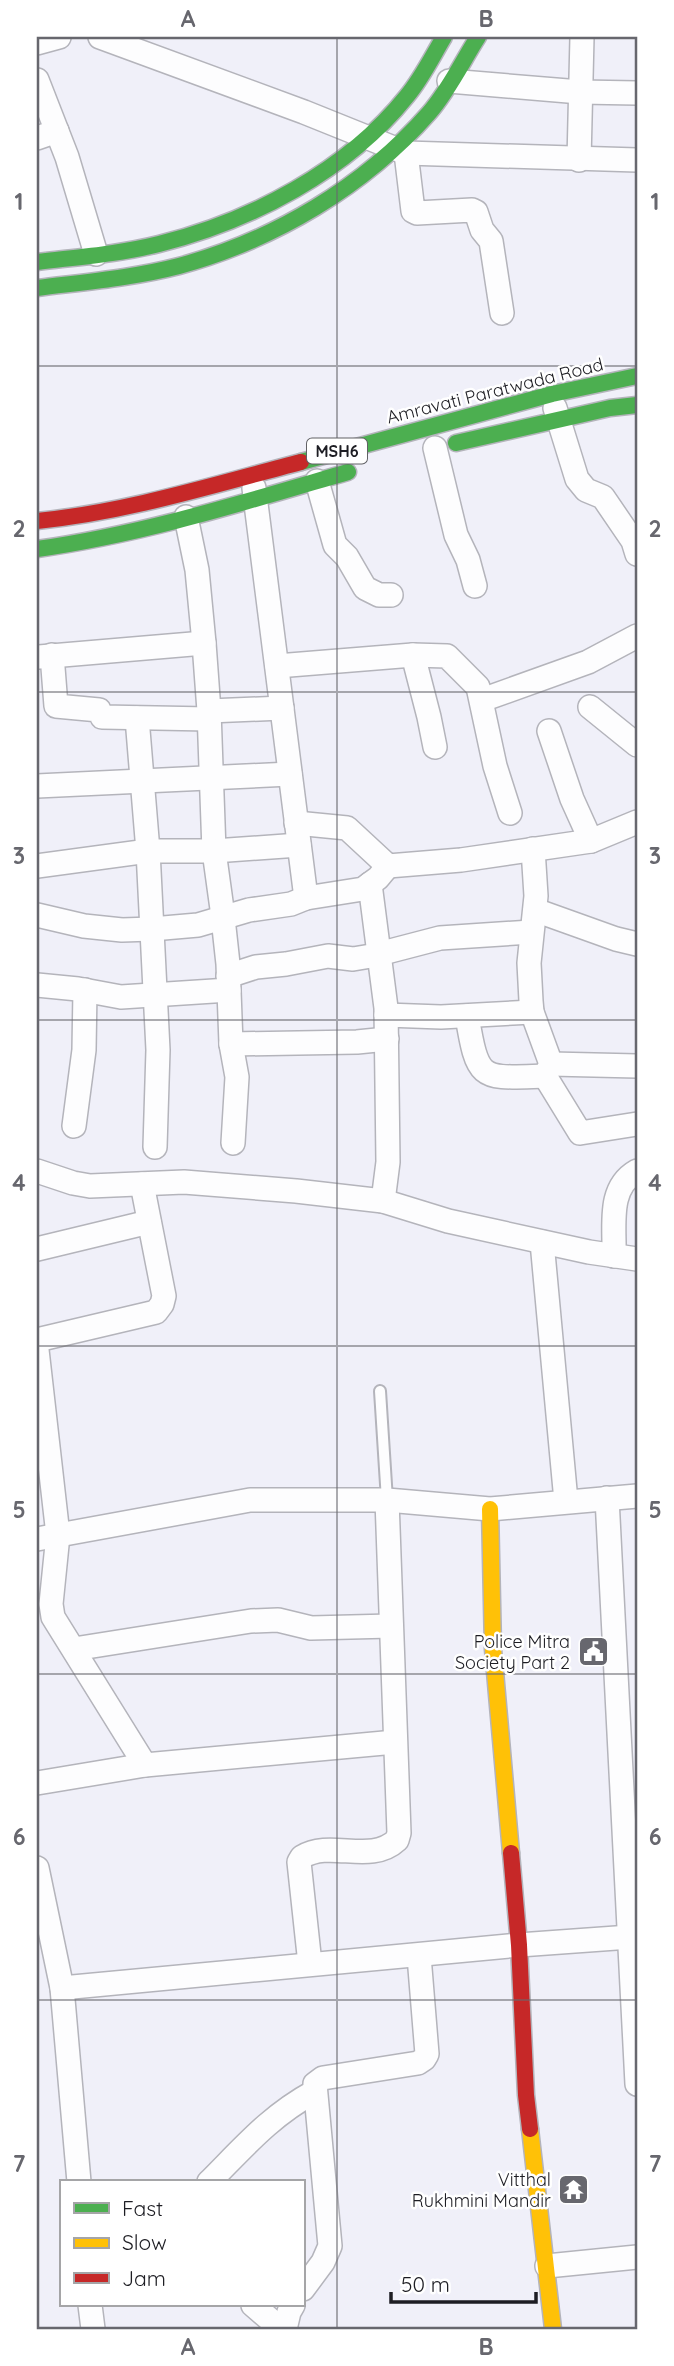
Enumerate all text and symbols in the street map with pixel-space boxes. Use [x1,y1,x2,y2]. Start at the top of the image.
text: A [181,4,196,33]
text: B [478,4,494,33]
text: 1 [15,187,23,216]
text: 1 [651,187,659,216]
street label: Amravati Paratwada Road [384,352,606,429]
road number: MSH6 [307,438,367,464]
text: 2 [12,514,26,543]
text: 2 [648,514,662,543]
text: 3 [13,841,25,870]
text: 3 [649,841,661,870]
text: 4 [12,1168,26,1197]
text: 4 [648,1168,662,1197]
text: 5 [12,1495,26,1524]
text: 5 [648,1495,662,1524]
place label: Police Mitra Society Part 2 [455,1630,570,1674]
public building icon: Police Mitra Society Part 2 [576,1635,610,1669]
text: 6 [13,1822,25,1851]
text: 6 [649,1822,661,1851]
text: 7 [13,2149,26,2178]
text: 7 [649,2149,662,2178]
place label: Vitthal Rukhmini Mandir [412,2168,551,2212]
temple icon: Vitthal Rukhmini Mandir [557,2173,591,2207]
legend [60,2180,304,2306]
text: Fast [122,2195,163,2221]
text: Slow [122,2229,167,2255]
scale bar [391,2261,536,2305]
text: Jam [122,2265,166,2291]
text: 50 m [401,2271,450,2297]
text: A [181,2332,196,2361]
text: B [478,2332,494,2361]

